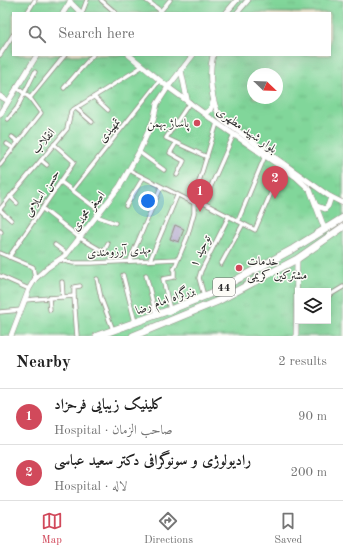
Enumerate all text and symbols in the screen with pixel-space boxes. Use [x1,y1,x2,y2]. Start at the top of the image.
search box [12,12,331,56]
icon: search [26,23,48,45]
text: Search here [58,27,135,42]
north arrow [247,68,283,104]
street label: بلوار شهید مطهری [213,106,279,157]
street label: تمهیدی [96,116,123,145]
place label: پاساژ بهمن [147,118,190,132]
marker: پاساژ بهمن [192,118,202,128]
street label: انقلاب [30,126,59,157]
pin: 2 [262,166,288,199]
street label: حسن اسلامی [23,168,64,220]
pin: 1 [187,179,213,212]
street label: اصغر محمدی [70,189,109,234]
your location [138,191,158,211]
street label: توحید ۱ [188,233,215,269]
street label: مهدی آرزومندی [87,241,152,261]
place label: خدمات مشترکین کریمی [247,256,307,284]
marker: خدمات مشترکین کریمی [234,263,244,273]
road number: 44 [213,278,235,296]
street label: بزرگراه امام رضا [133,282,198,321]
map controls [295,288,331,324]
button: layers [295,288,331,324]
text: Nearby [16,354,71,371]
text: 2 results [278,355,327,368]
text: کلینیک زیبایی فرحزاد [54,398,163,413]
text: 1 [25,410,33,423]
text: 90 m [298,410,327,423]
text: Hospital · صاحب الزمان [54,424,173,437]
text: رادیولوژی و سونوگرافی دکتر سعید عباسی [54,454,251,469]
text: 2 [25,466,33,479]
text: 200 m [290,466,327,479]
text: Hospital · لاله [54,480,127,493]
tab: Map [41,510,63,548]
tab: Directions [144,510,193,548]
tab: Saved [274,510,302,548]

